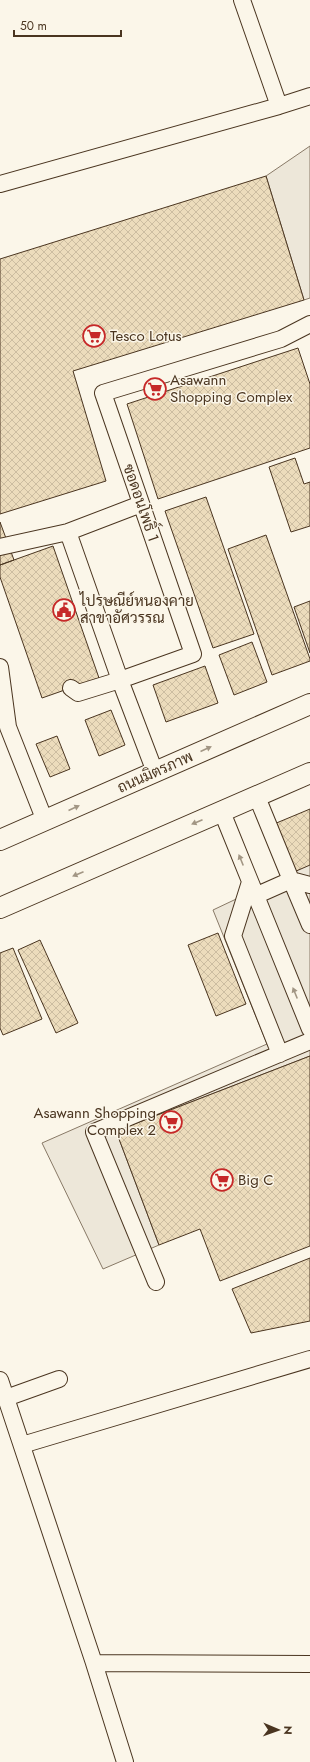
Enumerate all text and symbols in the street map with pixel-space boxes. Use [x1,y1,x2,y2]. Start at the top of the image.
scale bar [14,12,121,38]
text: 50 m [20,17,47,35]
supermarket icon: Tesco Lotus [81,323,107,349]
place label: Tesco Lotus [110,325,182,347]
place label: Asawann Shopping Complex [170,369,293,408]
supermarket icon: Asawann Shopping Complex [142,376,168,402]
street label: ซอดอนโพธิ์ 1 [117,460,169,545]
place label: ไปรษณีย์หนองคาย สาขาอัศวรรณ [79,590,194,629]
public building icon: ไปรษณีย์หนองคาย สาขาอัศวรรณ [51,597,77,623]
street label: ถนนมิตรภาพ [114,746,196,798]
one-way arrow [200,746,212,752]
one-way arrow [69,804,81,810]
one-way arrow [192,819,203,825]
one-way arrow [237,853,243,865]
one-way arrow [72,871,83,877]
one-way arrow [292,987,298,999]
place label: Asawann Shopping Complex 2 [34,1102,156,1141]
supermarket icon: Asawann Shopping Complex 2 [158,1109,184,1135]
supermarket icon: Big C [209,1167,235,1193]
place label: Big C [238,1169,274,1191]
north arrow [258,1710,298,1750]
text: N [280,1726,296,1735]

